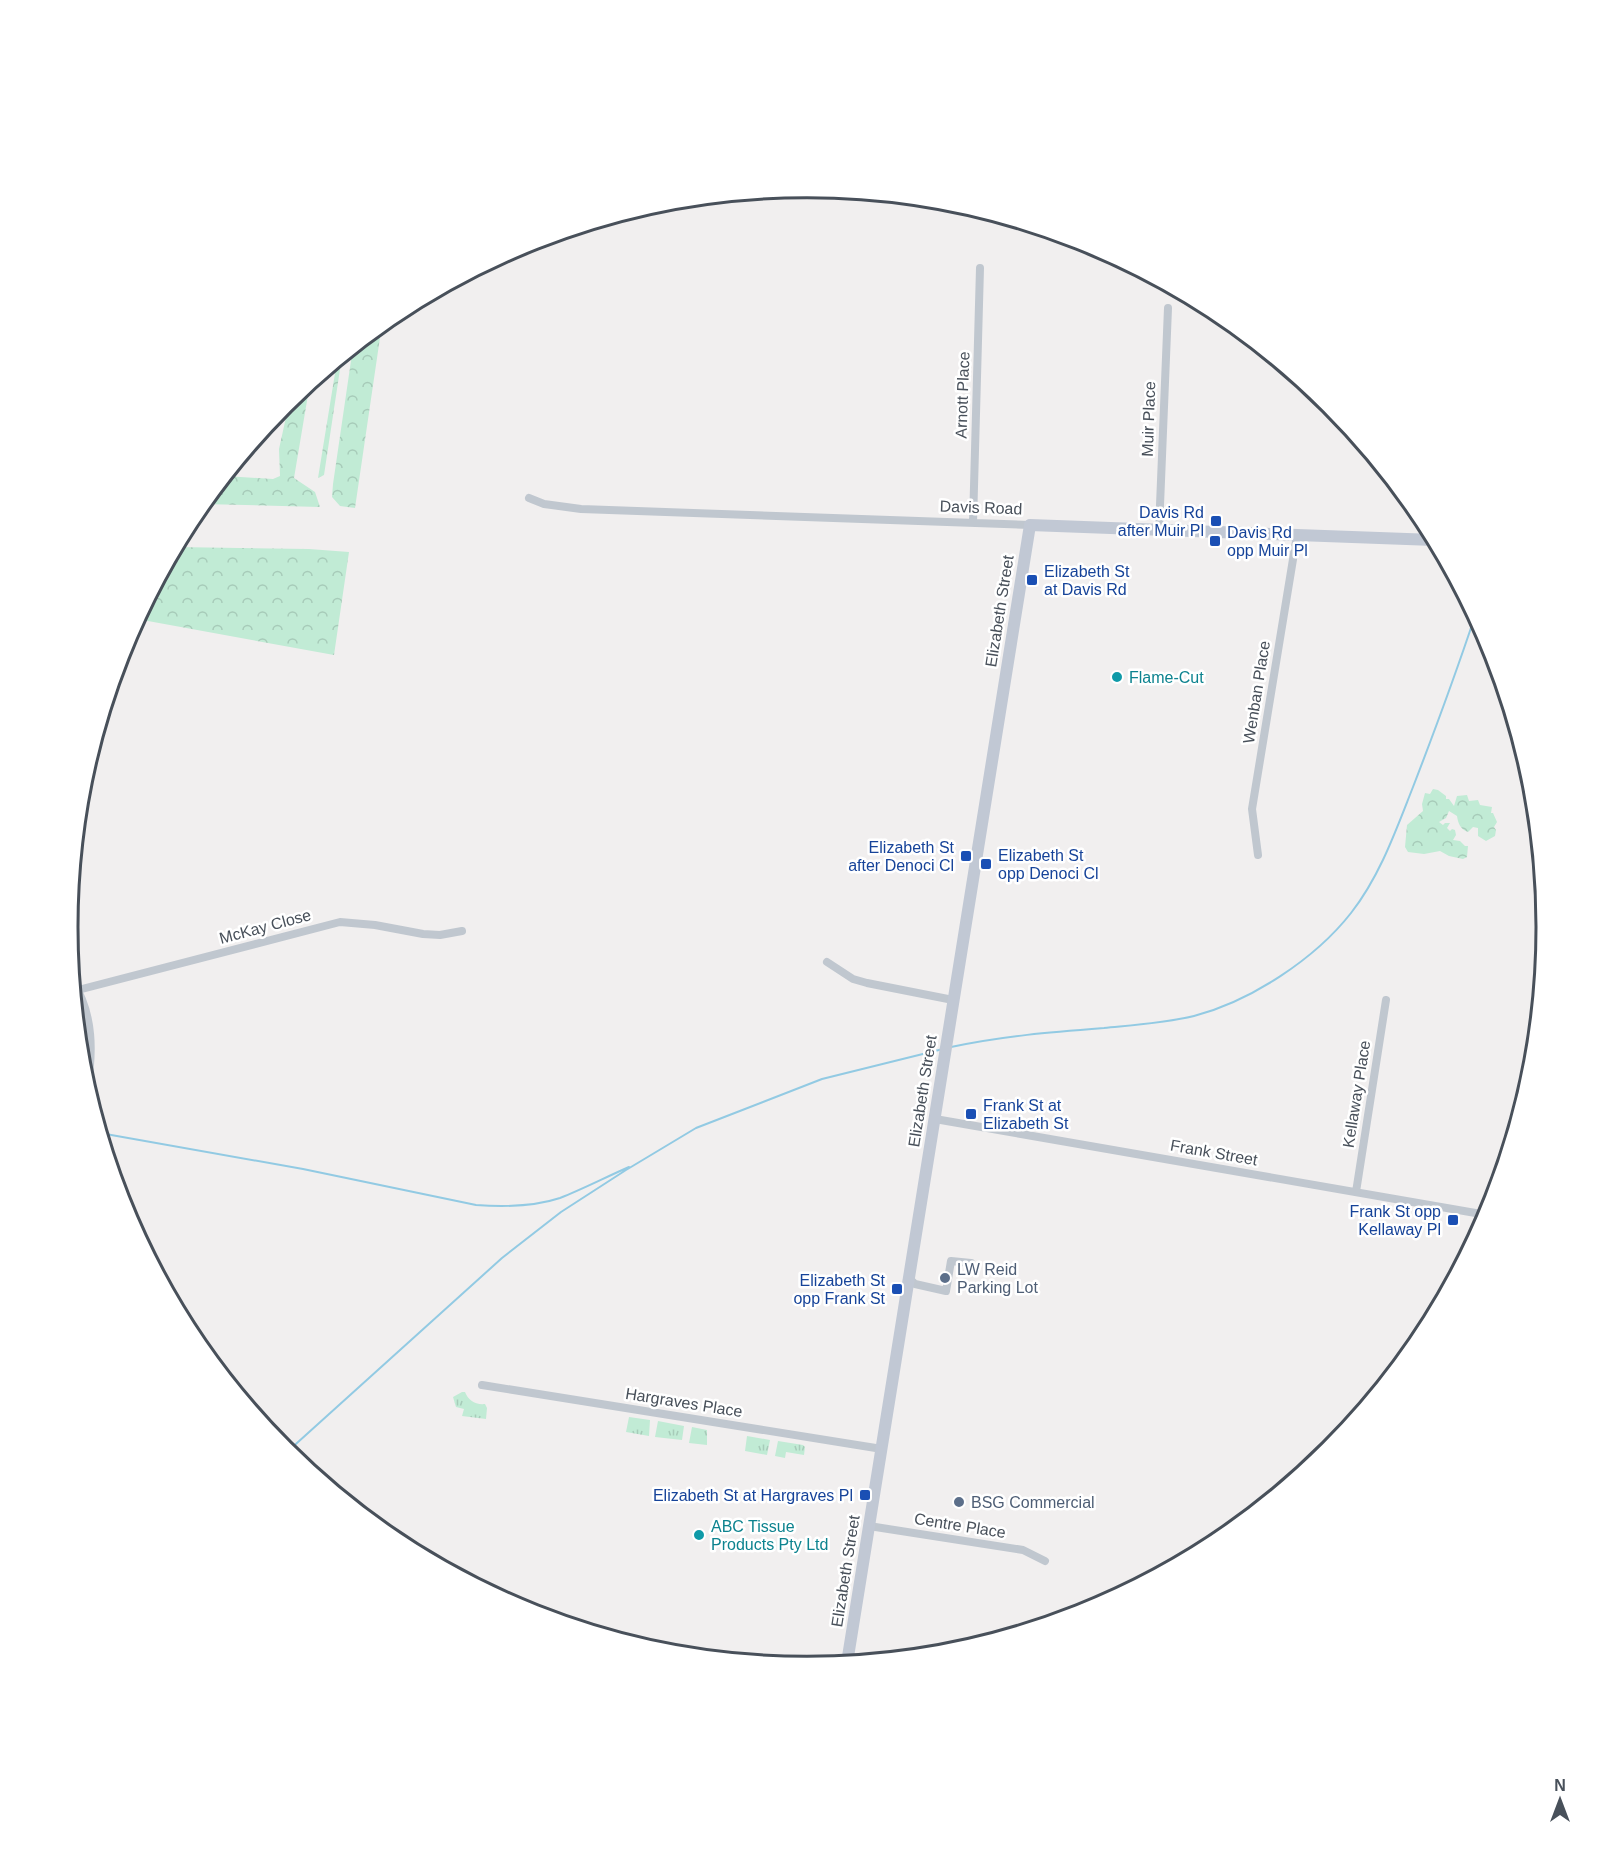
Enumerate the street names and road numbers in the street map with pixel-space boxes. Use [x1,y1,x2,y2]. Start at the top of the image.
street label: Arnott Place [952,351,973,439]
street label: Muir Place [1139,381,1158,457]
street label: Davis Road [939,498,1023,517]
street label: Elizabeth Street [982,553,1017,668]
street label: Wenban Place [1240,639,1273,745]
street label: McKay Close [217,906,313,947]
street label: Elizabeth Street [905,1033,940,1148]
street label: Kellaway Place [1340,1039,1373,1149]
street label: Frank Street [1169,1136,1259,1169]
street label: Hargraves Place [624,1385,744,1420]
street label: Centre Place [913,1510,1007,1541]
street label: Elizabeth Street [828,1513,863,1628]

